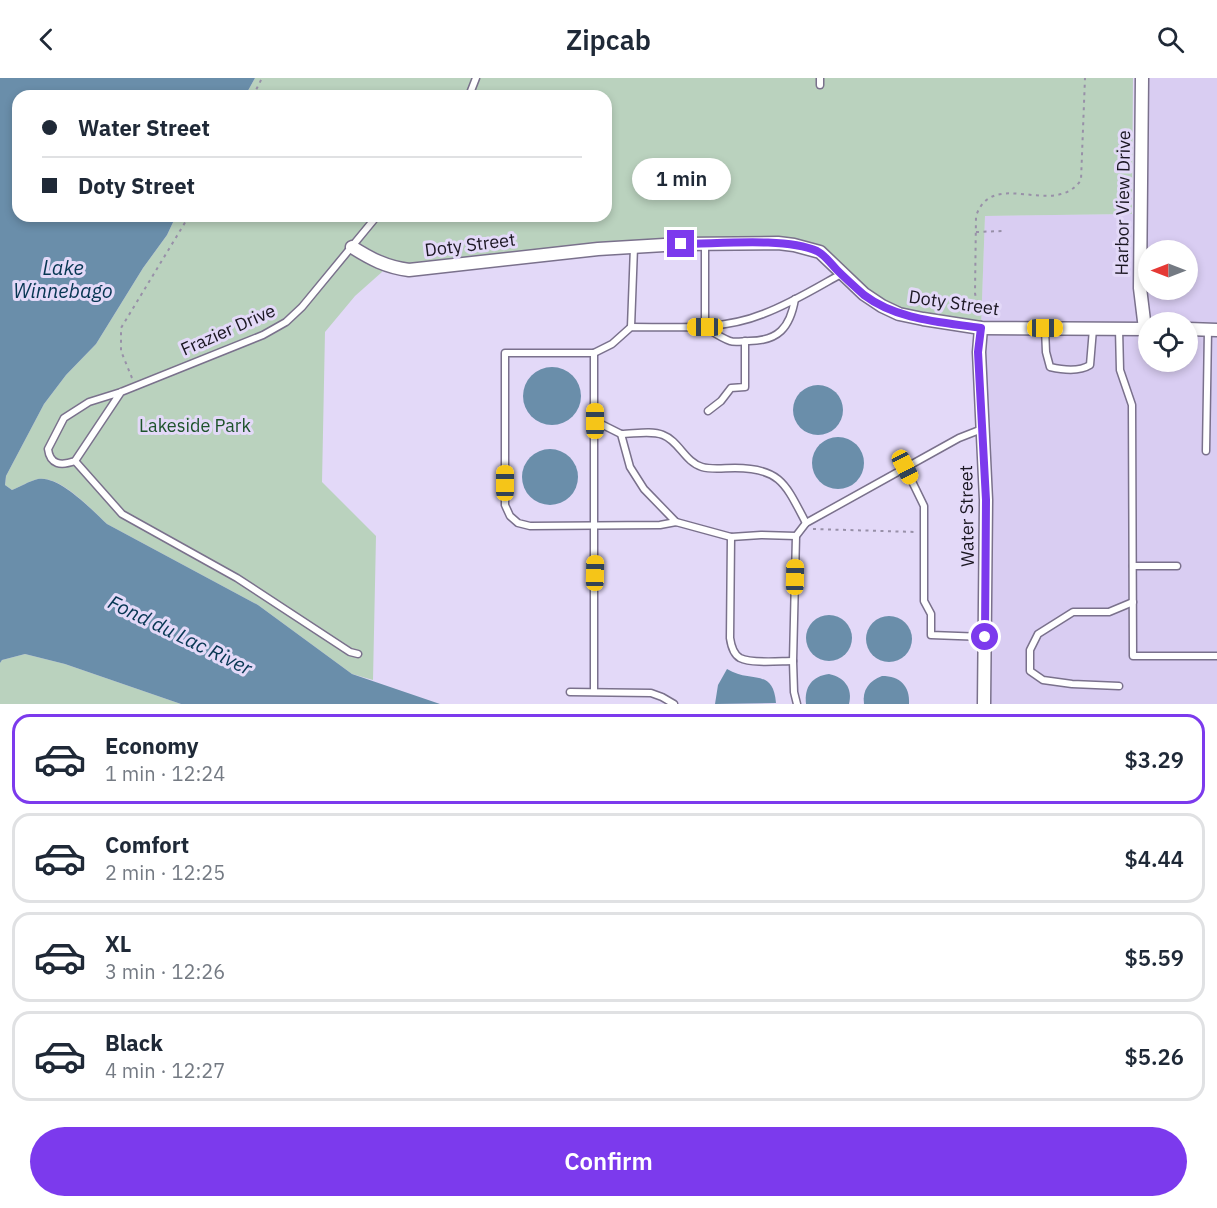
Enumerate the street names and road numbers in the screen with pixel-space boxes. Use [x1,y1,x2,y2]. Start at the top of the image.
street label: Harbor View Drive [1110,130,1135,276]
street label: Doty Street [423,228,517,261]
street label: Doty Street [907,285,1001,320]
street label: Frazier Drive [177,298,279,361]
street label: Water Street [954,465,979,567]

